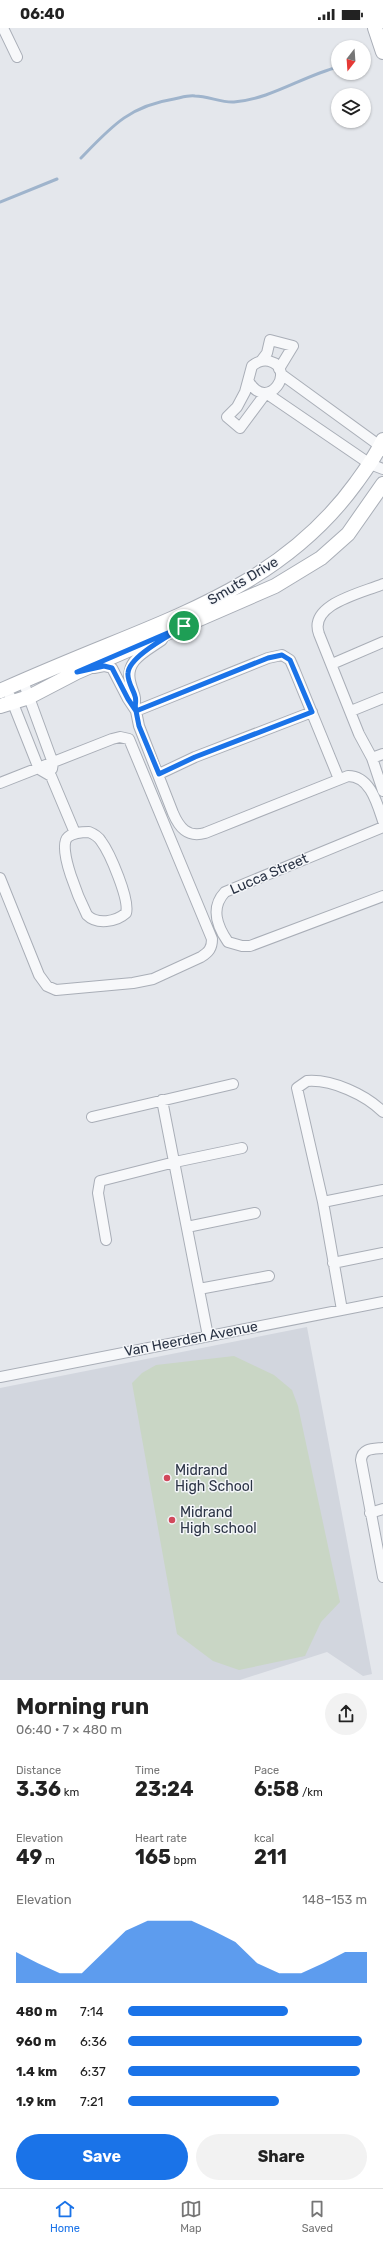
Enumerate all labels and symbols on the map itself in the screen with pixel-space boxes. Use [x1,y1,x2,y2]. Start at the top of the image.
north arrow [331,40,371,80]
street label: Smuts Drive [205,553,282,609]
pin [167,609,201,643]
street label: Lucca Street [227,850,311,898]
street label: Van Heerden Avenue [123,1318,259,1360]
place label: Midrand High School [175,1462,253,1495]
marker: Midrand High School [162,1473,172,1483]
place label: Midrand High school [180,1504,257,1537]
marker: Midrand High school [167,1515,177,1525]

